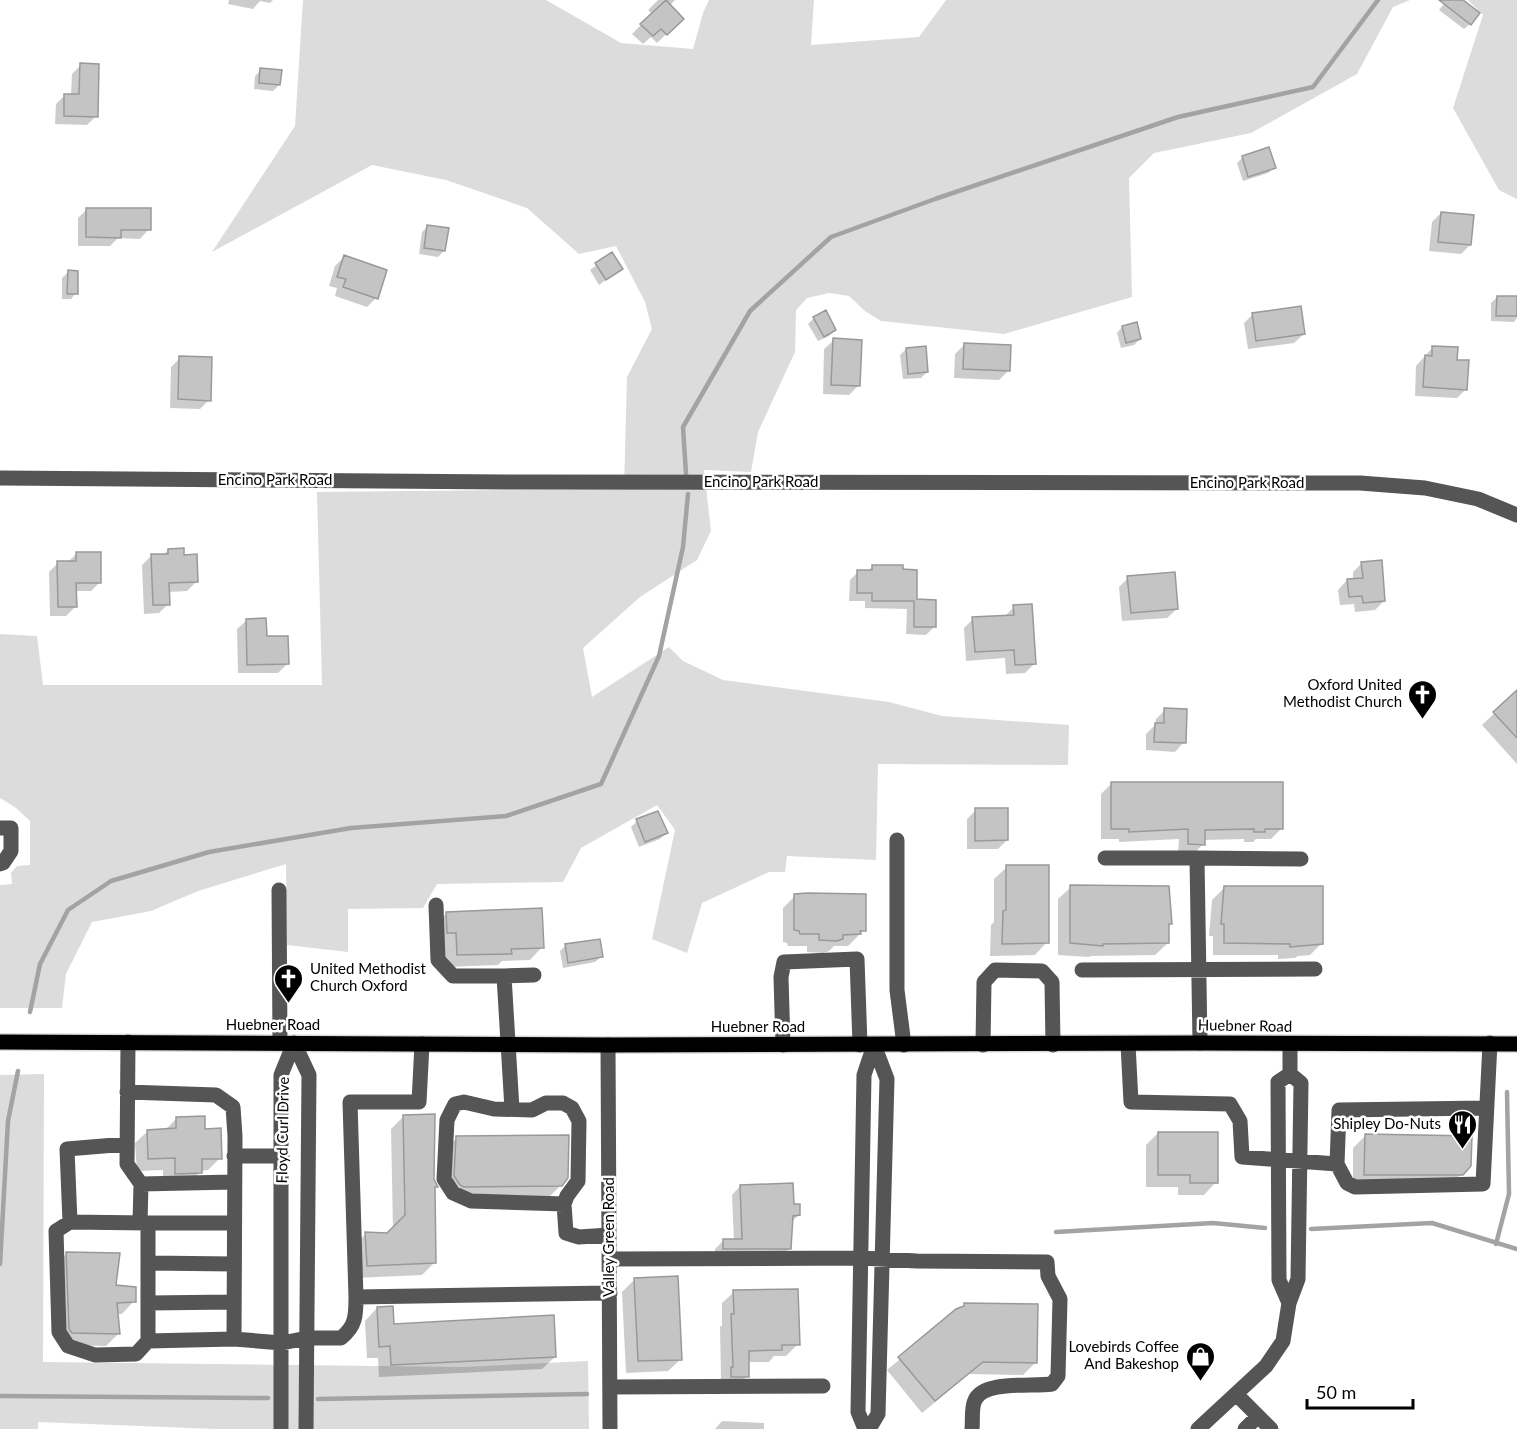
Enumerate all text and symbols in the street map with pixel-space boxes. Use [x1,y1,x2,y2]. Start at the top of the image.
street label: Encino Park Road [218,470,332,488]
street label: Encino Park Road [704,472,818,490]
street label: Encino Park Road [1190,473,1304,491]
place label: Oxford United Methodist Church [1283,675,1402,710]
church icon: Oxford United Methodist Church [1407,678,1439,720]
place label: United Methodist Church Oxford [310,959,427,994]
church icon: United Methodist Church Oxford [273,962,305,1004]
street label: Huebner Road [226,1015,320,1033]
street label: Huebner Road [1198,1015,1292,1035]
street label: Huebner Road [711,1017,805,1035]
street label: Floyd Curl Drive [272,1076,292,1184]
restaurant icon: Shipley Do-Nuts [1446,1108,1478,1150]
place label: Shipley Do-Nuts [1333,1114,1441,1132]
street label: Valley Green Road [599,1177,617,1297]
place label: Lovebirds Coffee And Bakeshop [1068,1337,1179,1372]
shop icon: Lovebirds Coffee And Bakeshop [1184,1340,1216,1382]
scale bar [1307,1372,1414,1410]
text: 50 m [1316,1381,1356,1403]

